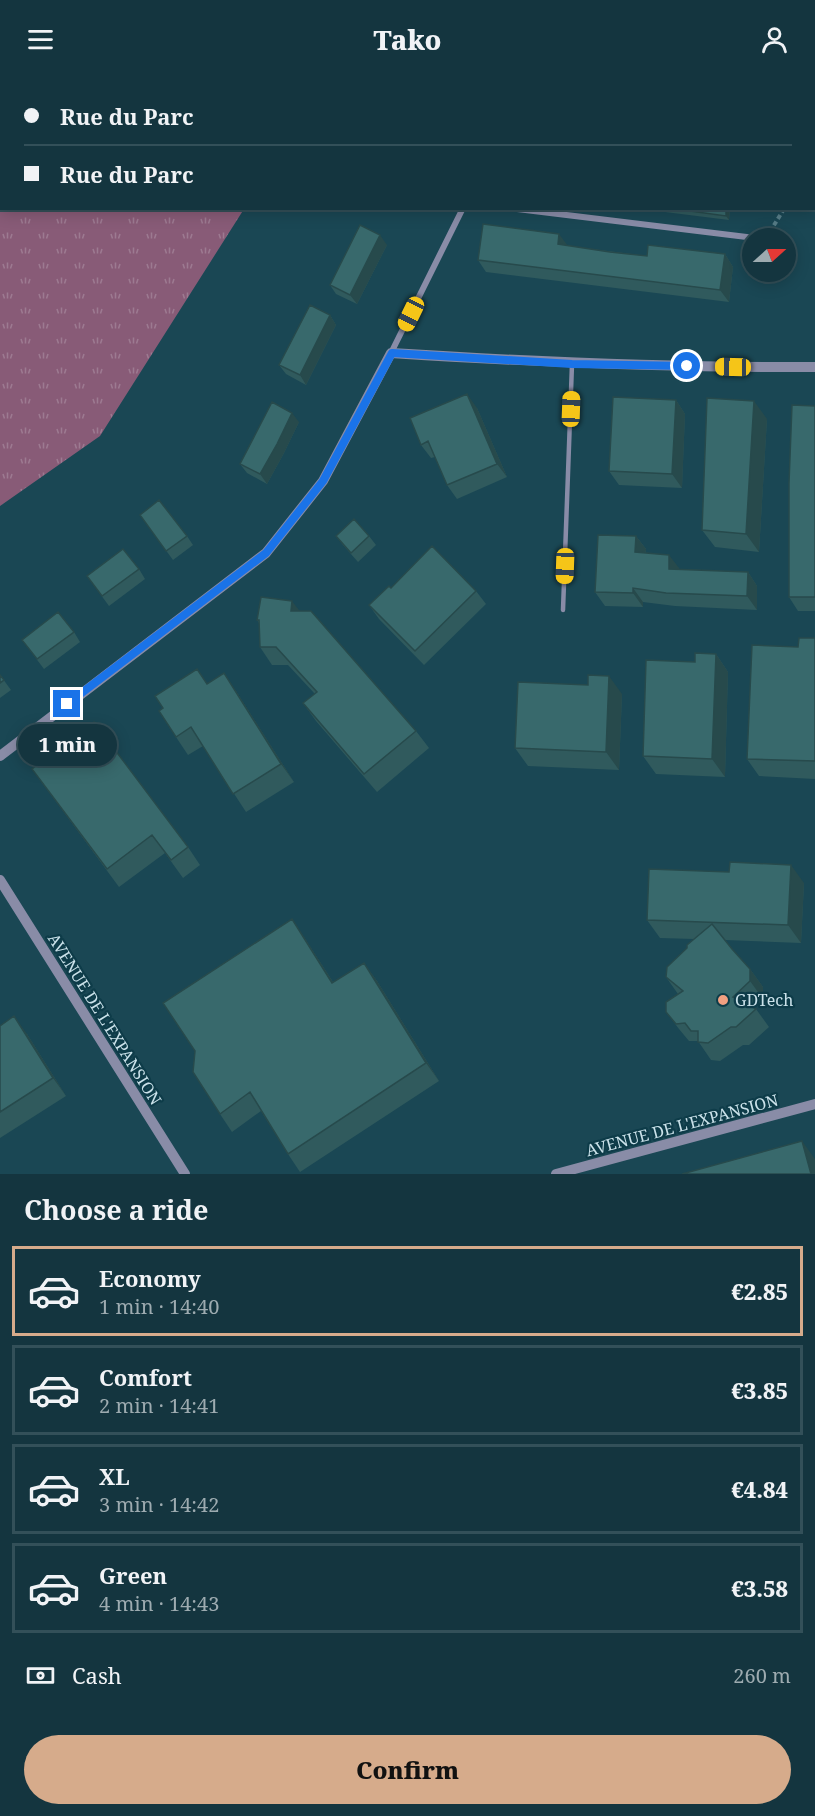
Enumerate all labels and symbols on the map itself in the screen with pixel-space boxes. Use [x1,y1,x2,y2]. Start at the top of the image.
north arrow [742,228,796,282]
car [395,294,427,334]
route start [673,352,700,379]
car [715,358,751,376]
car [561,391,581,427]
car [555,548,575,584]
route end [53,690,80,717]
callout: 1 min [17,725,116,767]
street label: AVENUE DE L'EXPANSION [43,929,167,1109]
place label: GDTech [735,989,793,1011]
marker: GDTech [716,993,730,1007]
street label: AVENUE DE L'EXPANSION [583,1089,781,1161]

